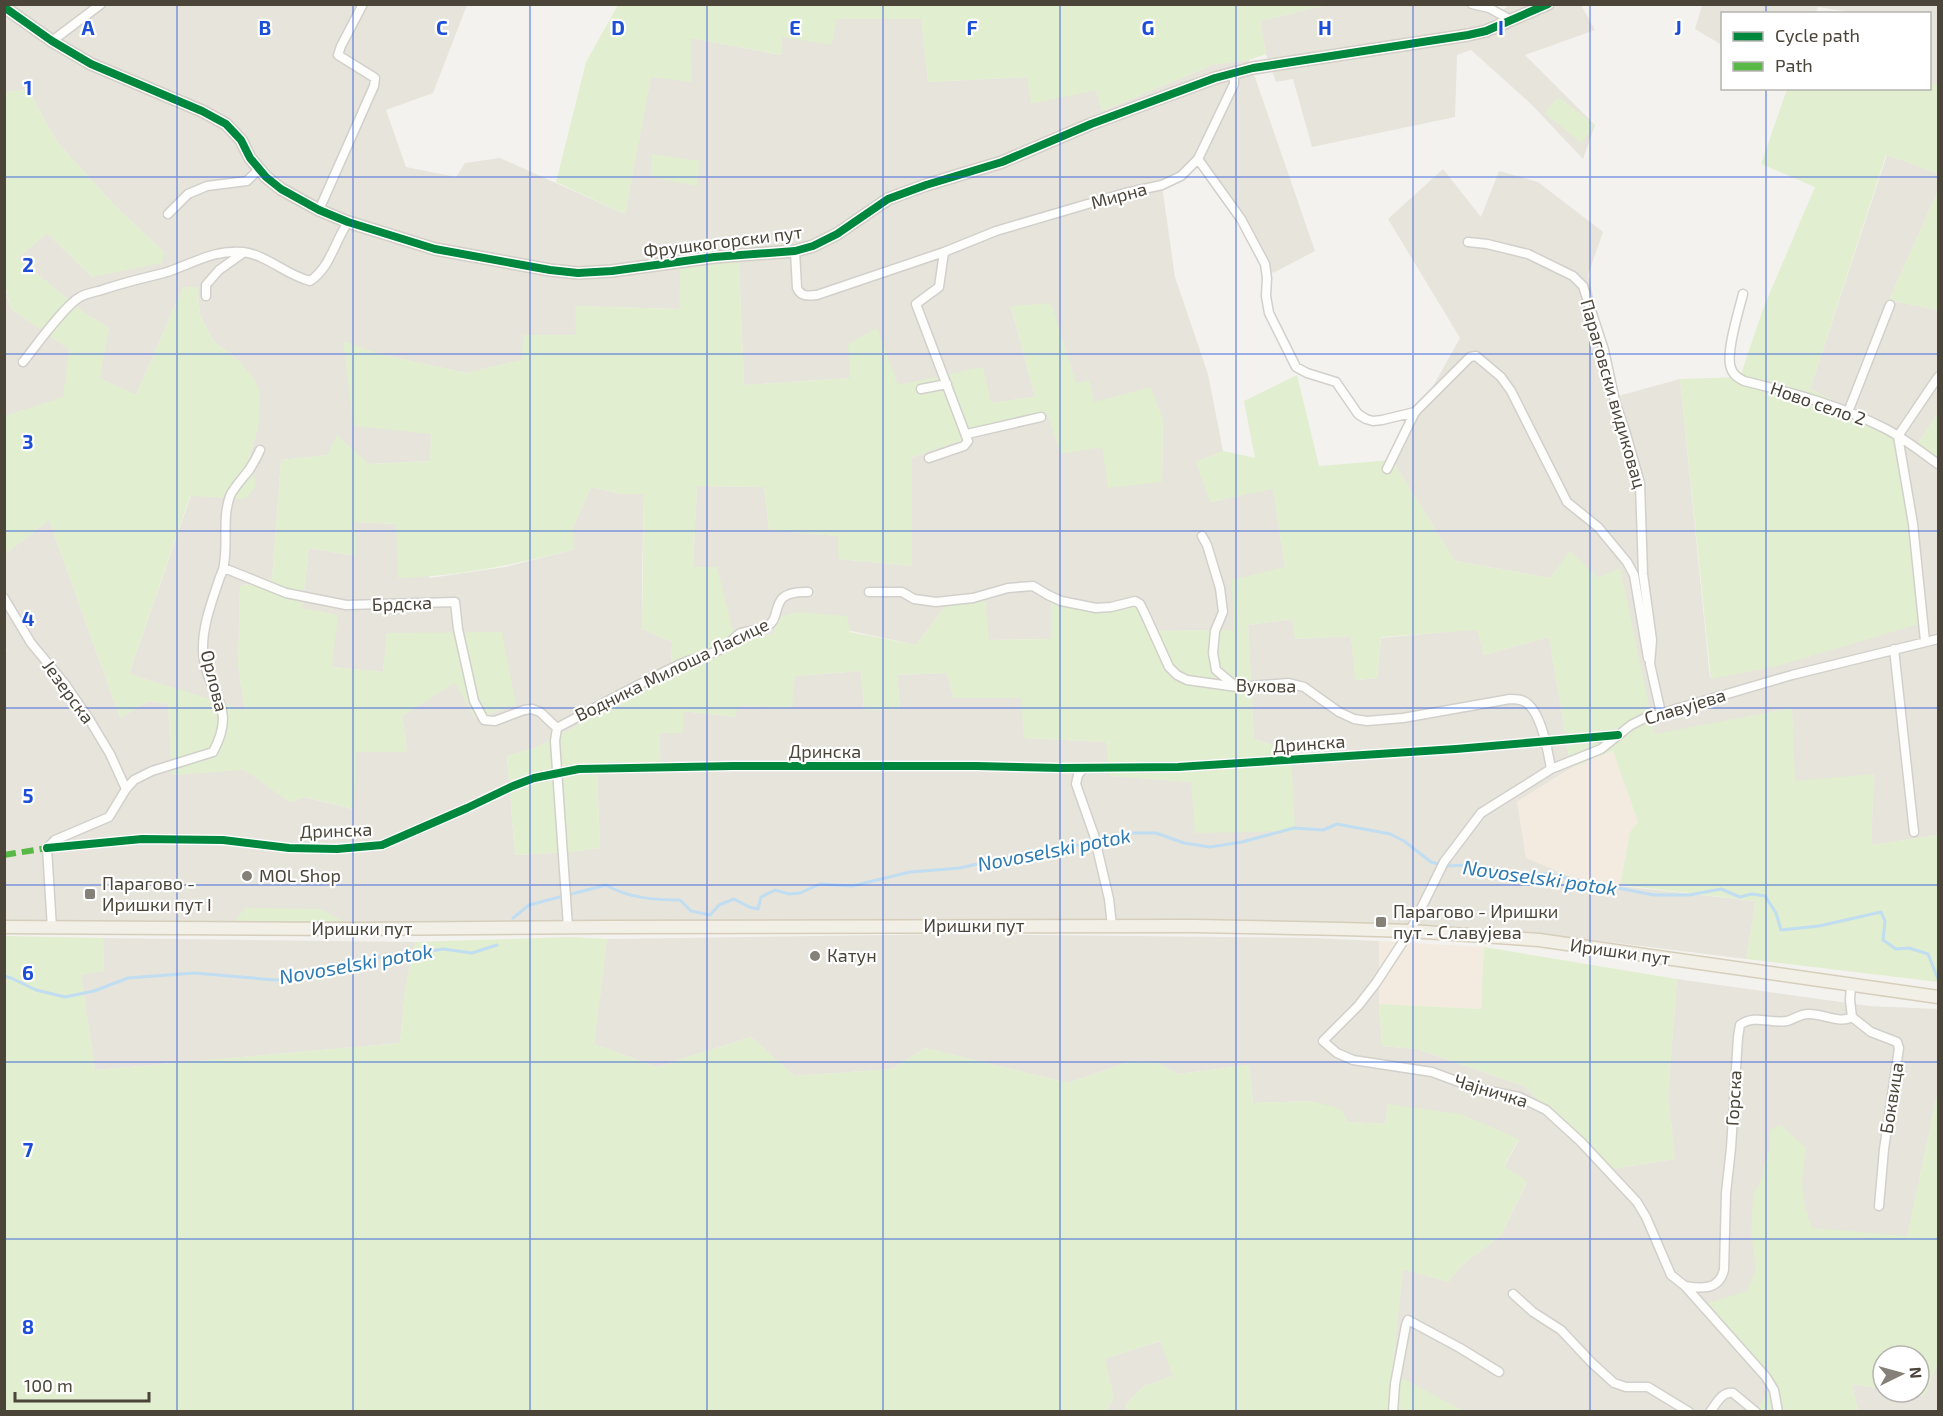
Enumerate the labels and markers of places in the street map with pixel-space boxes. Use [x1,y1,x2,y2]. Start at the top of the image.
place label: MOL Shop [259,864,341,886]
marker: MOL Shop [240,869,254,883]
place label: Парагово - Иришки пут I [102,872,212,915]
marker: Парагово - Иришки пут I [83,887,97,901]
place label: Парагово - Иришки пут - Славујева [1393,900,1558,943]
marker: Парагово - Иришки пут - Славујева [1374,915,1388,929]
place label: Катун [827,944,877,966]
marker: Катун [808,949,822,963]

